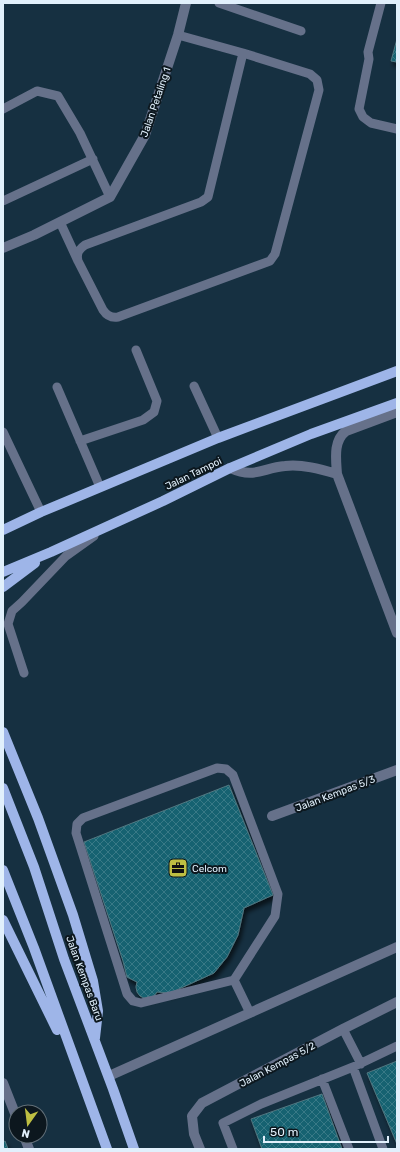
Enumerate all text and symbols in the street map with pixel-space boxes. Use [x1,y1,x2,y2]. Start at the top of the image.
street label: Jalan Petaling 1 [138,66,174,139]
street label: Jalan Tampoi [163,455,224,493]
street label: Jalan Kempas 5/3 [294,773,377,815]
office icon: Celcom [167,857,189,879]
place label: Celcom [192,863,227,875]
street label: Jalan Kempas Baru [63,934,105,1022]
street label: Jalan Kempas 5/2 [238,1040,317,1090]
north arrow [8,1104,48,1144]
scale bar [264,1118,388,1144]
text: 50 m [270,1125,298,1139]
text: N [20,1126,31,1140]

